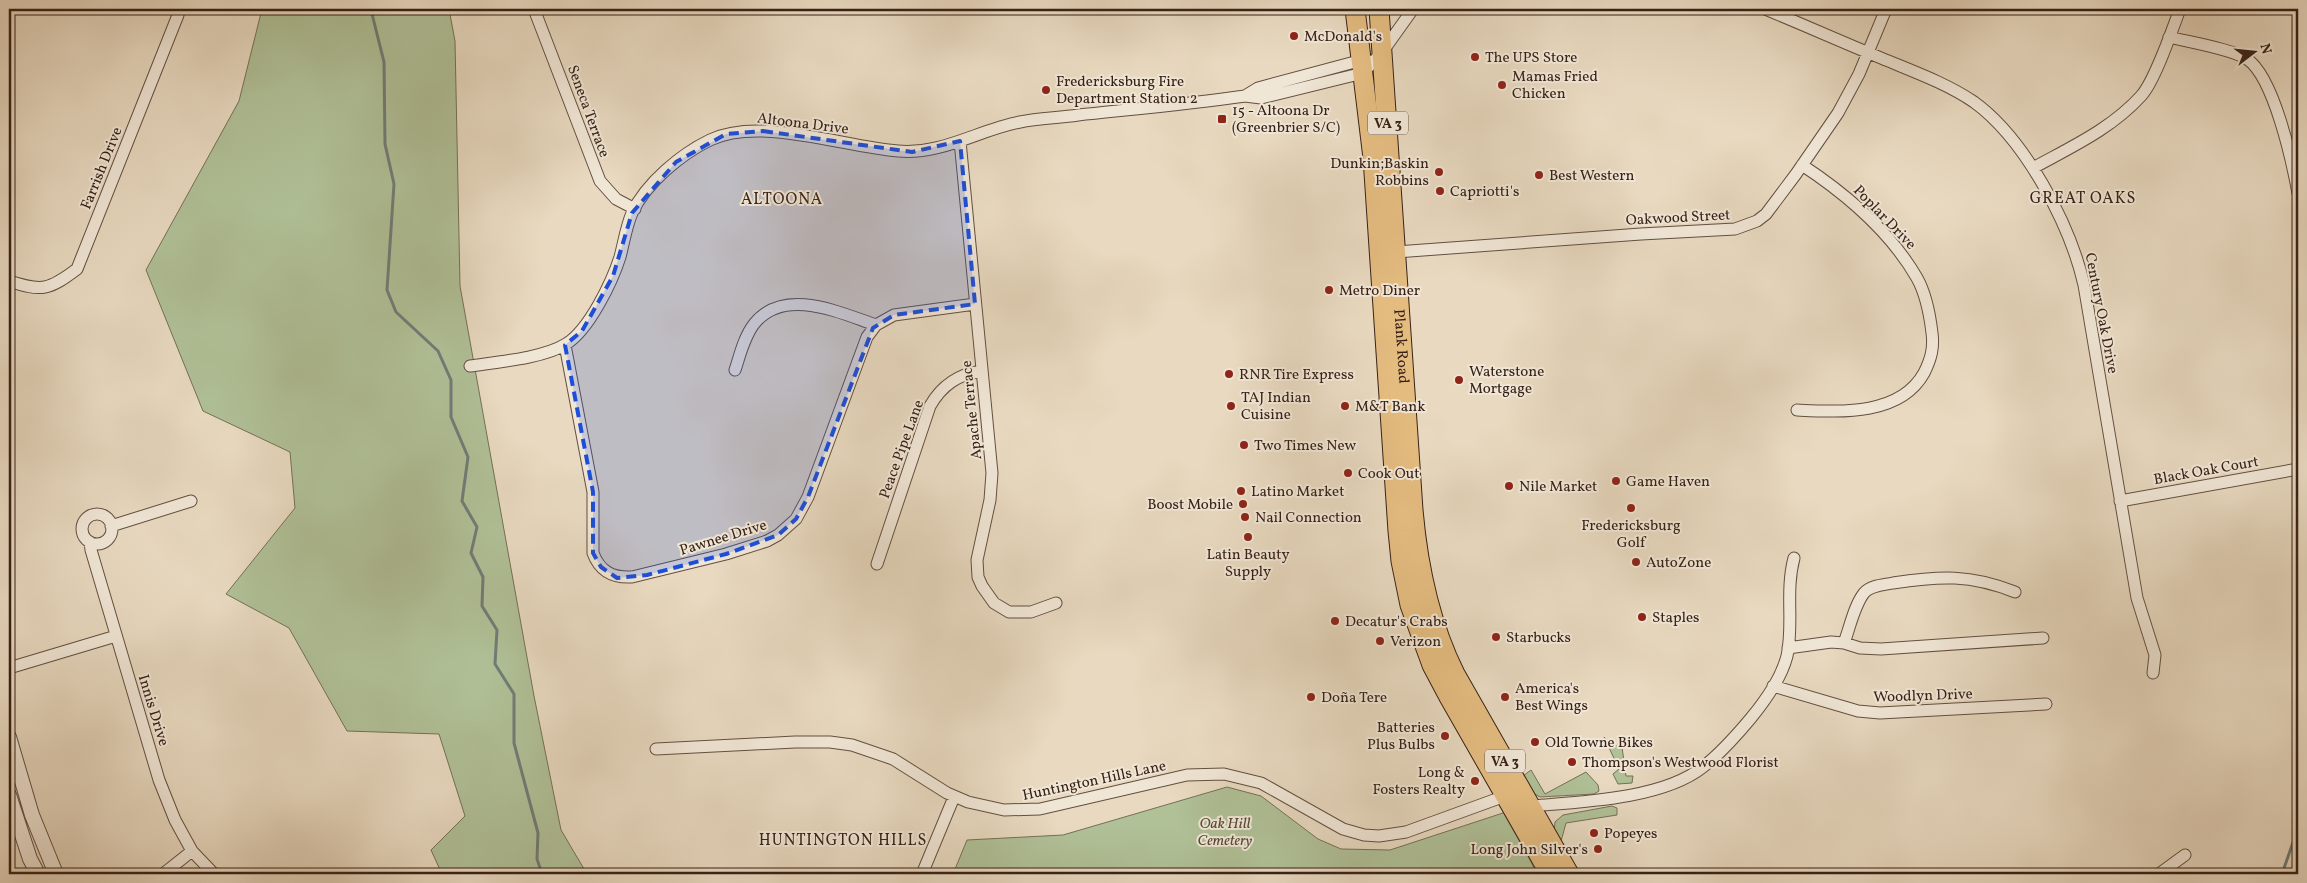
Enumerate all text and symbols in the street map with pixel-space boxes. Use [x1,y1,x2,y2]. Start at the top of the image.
place label: McDonald's [1304,27,1382,48]
north arrow [2230,28,2280,78]
marker: McDonald's [1288,30,1300,42]
text: N [2255,41,2276,56]
place label: The UPS Store [1485,48,1577,69]
marker: The UPS Store [1469,51,1481,63]
street label: Seneca Terrace [561,62,614,161]
place label: Mamas Fried Chicken [1512,67,1598,105]
place label: Fredericksburg Fire Department Station 2 [1056,72,1198,110]
marker: Mamas Fried Chicken [1496,79,1508,91]
marker: Fredericksburg Fire Department Station 2 [1040,84,1052,96]
place label: 15 - Altoona Dr (Greenbrier S/C) [1232,101,1340,139]
street label: Altoona Drive [756,108,850,141]
road number: VA 3 [1368,112,1408,134]
marker: 15 - Altoona Dr (Greenbrier S/C) [1216,113,1228,125]
street label: Farrish Drive [76,124,128,213]
place label: Dunkin;Baskin Robbins [1330,154,1429,192]
marker: Dunkin;Baskin Robbins [1433,166,1445,178]
place label: Best Western [1549,166,1635,187]
marker: Best Western [1533,169,1545,181]
street label: Poplar Drive [1848,181,1920,255]
place label: Capriotti's [1450,182,1519,203]
marker: Capriotti's [1434,185,1446,197]
district label: GREAT OAKS [2030,188,2136,210]
district label: ALTOONA [741,189,823,211]
street label: Oakwood Street [1625,205,1731,232]
street label: Century Oak Drive [2079,251,2123,376]
place label: Metro Diner [1339,281,1420,302]
marker: Metro Diner [1323,284,1335,296]
street label: Plank Road [1387,308,1413,384]
street label: Apache Terrace [957,359,988,460]
place label: Waterstone Mortgage [1469,362,1544,400]
place label: RNR Tire Express [1239,365,1354,386]
marker: RNR Tire Express [1223,368,1235,380]
marker: Waterstone Mortgage [1453,374,1465,386]
place label: TAJ Indian Cuisine [1241,388,1311,426]
street label: Peace Pipe Lane [875,397,930,502]
place label: M&T Bank [1355,397,1425,418]
marker: TAJ Indian Cuisine [1225,400,1237,412]
marker: M&T Bank [1339,400,1351,412]
place label: Two Times New [1254,436,1356,457]
marker: Two Times New [1238,439,1250,451]
street label: Black Oak Court [2152,452,2260,491]
place label: Cook Out [1358,464,1419,485]
marker: Cook Out [1342,467,1354,479]
place label: Game Haven [1626,472,1710,493]
marker: Game Haven [1610,475,1622,487]
place label: Nile Market [1519,477,1597,498]
marker: Nile Market [1503,480,1515,492]
place label: Latino Market [1251,482,1344,503]
marker: Latino Market [1235,485,1247,497]
place label: Boost Mobile [1147,495,1233,516]
marker: Boost Mobile [1237,498,1249,510]
marker: Fredericksburg Golf [1625,502,1637,514]
place label: Nail Connection [1255,508,1362,529]
marker: Nail Connection [1239,511,1251,523]
street label: Pawnee Drive [677,515,770,562]
place label: Fredericksburg Golf [1581,516,1681,554]
marker: Latin Beauty Supply [1242,531,1254,543]
place label: Latin Beauty Supply [1206,545,1290,583]
place label: AutoZone [1646,553,1711,574]
marker: AutoZone [1630,556,1642,568]
place label: Staples [1652,608,1699,629]
marker: Staples [1636,611,1648,623]
place label: Decatur's Crabs [1345,612,1448,633]
marker: Decatur's Crabs [1329,615,1341,627]
place label: Starbucks [1506,628,1571,649]
marker: Starbucks [1490,631,1502,643]
place label: Verizon [1390,632,1441,653]
marker: Verizon [1374,635,1386,647]
street label: Innis Drive [132,672,173,749]
place label: America's Best Wings [1515,679,1588,717]
street label: Woodlyn Drive [1873,684,1973,709]
place label: Doña Tere [1321,688,1387,709]
marker: Doña Tere [1305,691,1317,703]
marker: America's Best Wings [1499,691,1511,703]
place label: Batteries Plus Bulbs [1367,718,1435,756]
marker: Batteries Plus Bulbs [1439,730,1451,742]
place label: Old Towne Bikes [1545,733,1653,754]
marker: Old Towne Bikes [1529,736,1541,748]
road number: VA 3 [1485,749,1525,772]
place label: Thompson's Westwood Florist [1582,753,1779,774]
street label: Huntington Hills Lane [1021,756,1168,807]
marker: Thompson's Westwood Florist [1566,756,1578,768]
place label: Long & Fosters Realty [1373,763,1465,801]
marker: Long & Fosters Realty [1469,775,1481,787]
park label: Oak Hill Cemetery [1198,814,1253,852]
place label: Popeyes [1604,824,1657,845]
marker: Popeyes [1588,827,1600,839]
district label: HUNTINGTON HILLS [759,830,927,852]
place label: Long John Silver's [1471,840,1588,861]
marker: Long John Silver's [1592,843,1604,855]

